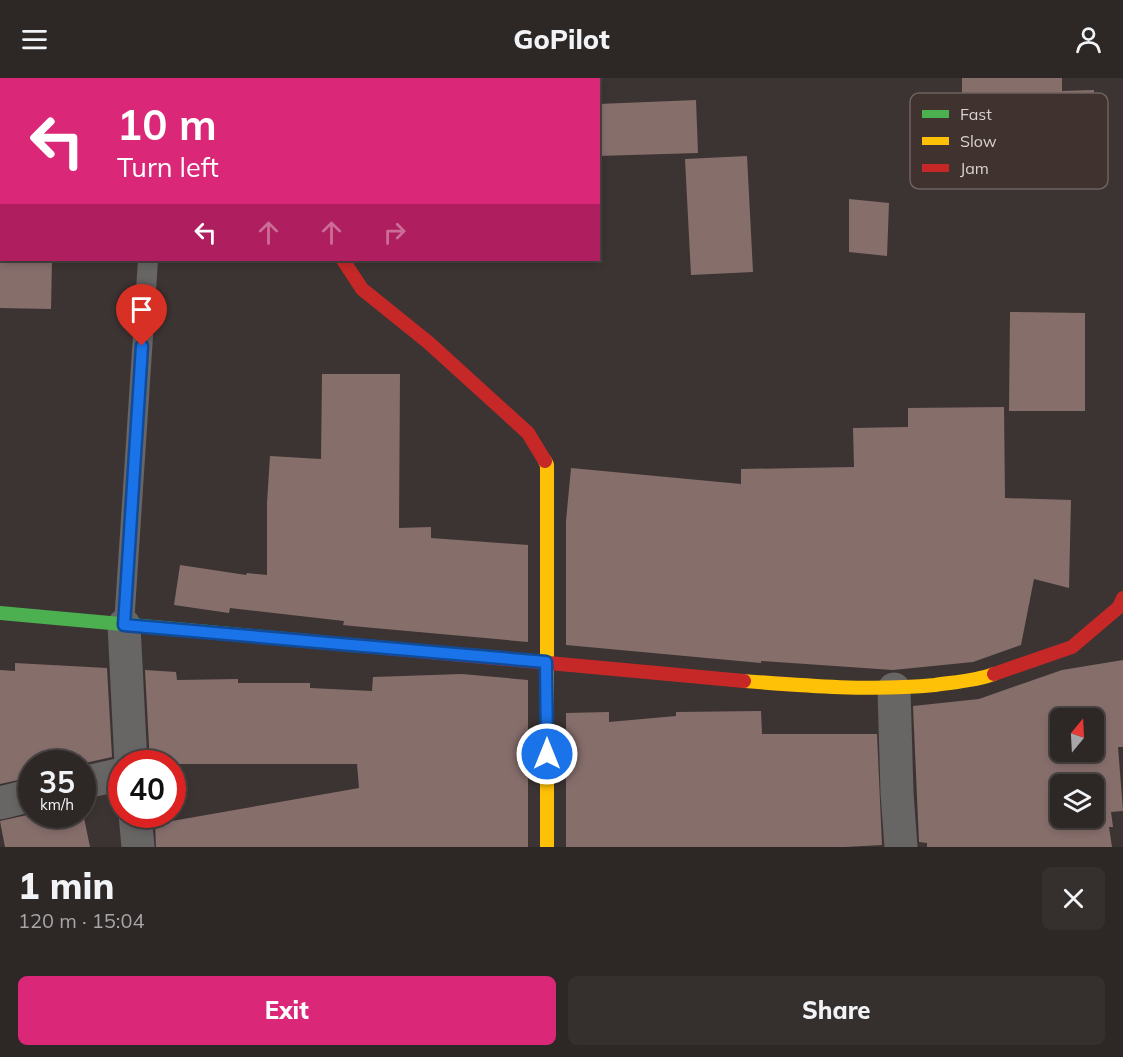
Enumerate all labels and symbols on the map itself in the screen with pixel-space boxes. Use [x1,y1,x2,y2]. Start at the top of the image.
legend [910,93,1108,189]
text: Fast [960,104,992,124]
text: Slow [960,131,997,151]
text: Jam [960,158,989,178]
pin [116,284,167,346]
north arrow [1050,708,1104,762]
position arrow [515,722,579,786]
speed limit sign: 40 [108,750,186,828]

